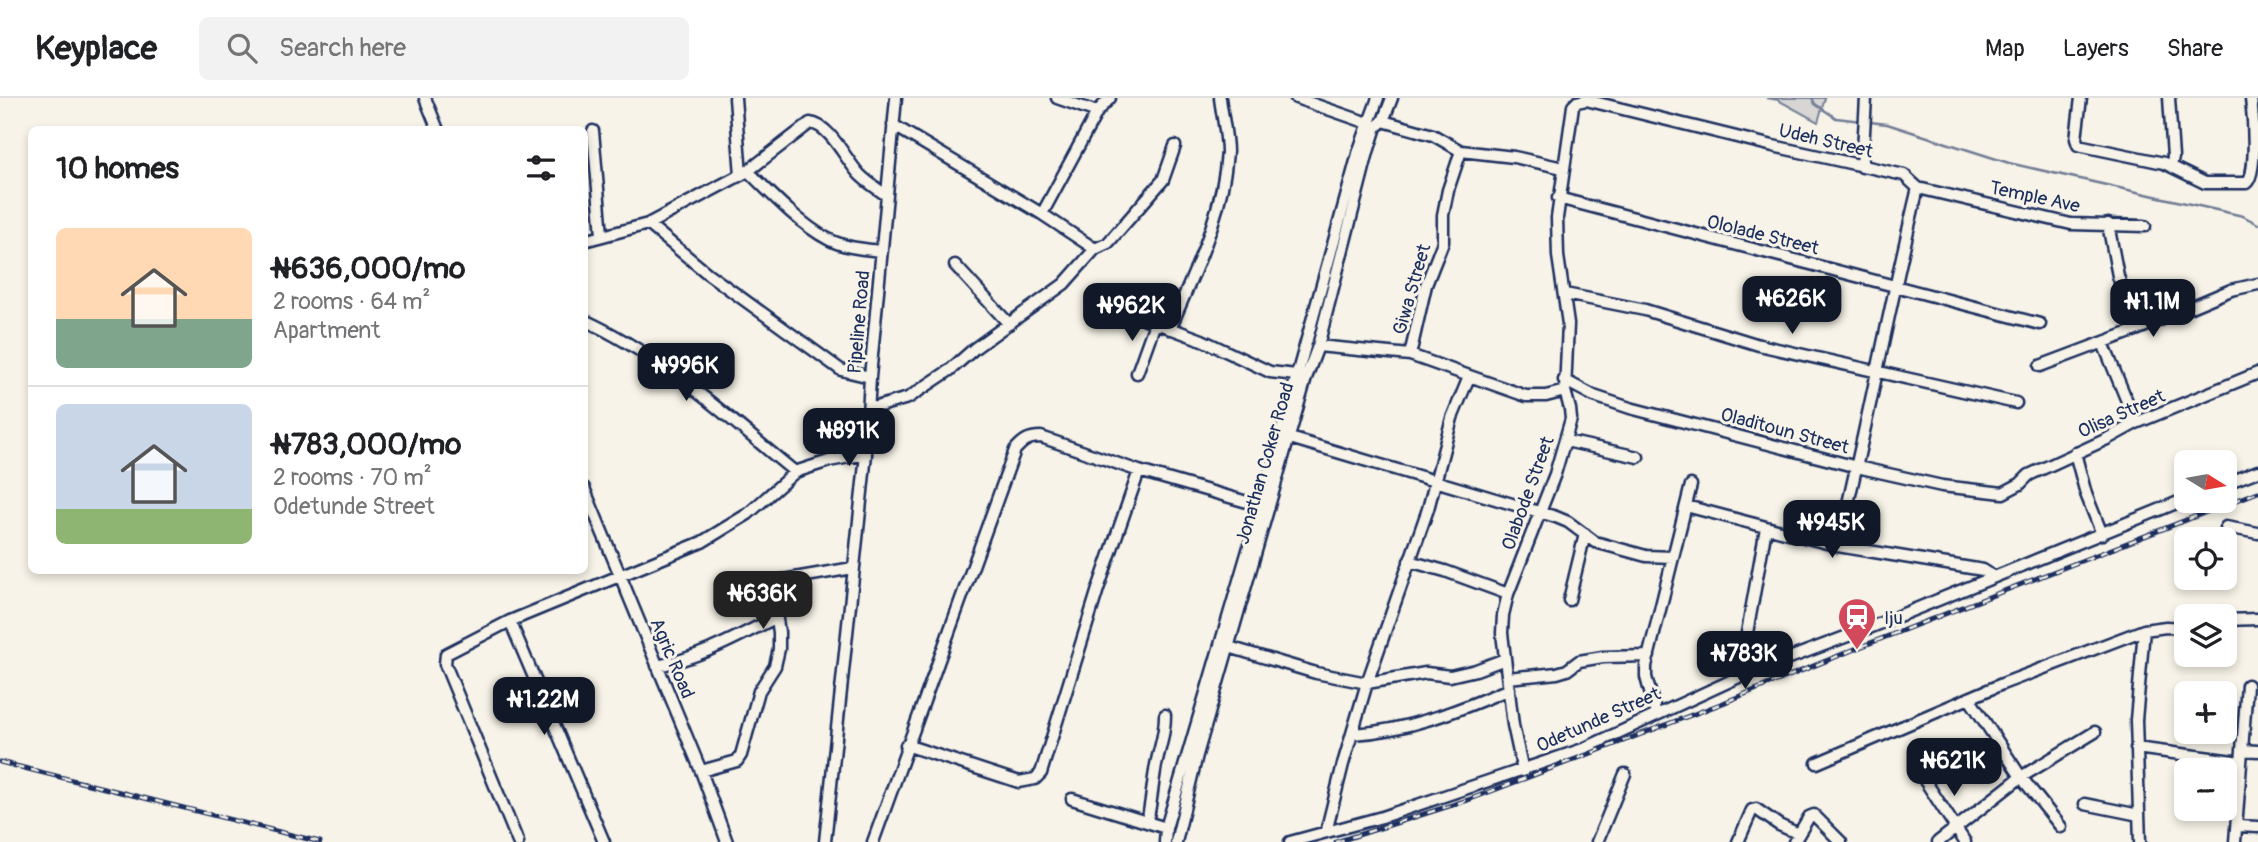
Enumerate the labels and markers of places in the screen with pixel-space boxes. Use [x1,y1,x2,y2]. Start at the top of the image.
pin: ₦626K [1743,276,1841,336]
pin: ₦1.1M [2104,280,2202,339]
pin: ₦962K [1083,284,1181,343]
pin: ₦996K [637,344,735,403]
pin: ₦891K [800,408,898,468]
pin: ₦945K [1783,500,1881,560]
pin: ₦636K [714,572,812,631]
station icon: Iju [1836,596,1878,651]
place label: Iju [1884,606,1903,630]
pin: ₦783K [1696,632,1794,691]
pin: ₦1.22M [487,678,601,737]
pin: ₦621K [1905,738,2003,798]

